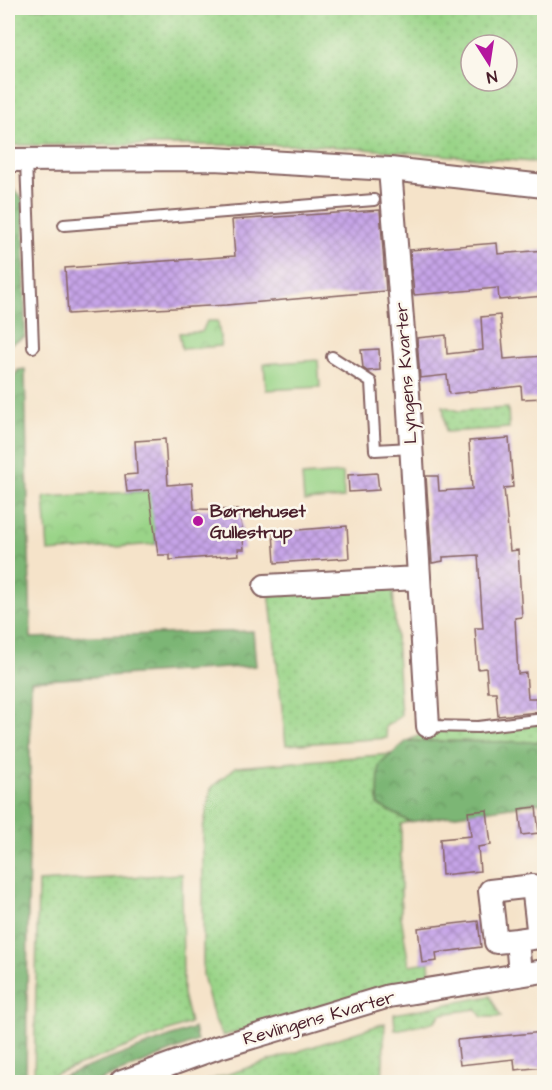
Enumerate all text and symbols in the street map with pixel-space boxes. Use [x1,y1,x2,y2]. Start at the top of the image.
north arrow [459,33,519,93]
text: N [485,65,499,88]
street label: Lyngens Kvarter [389,301,424,445]
place label: Børnehuset Gullestrup [210,499,306,545]
marker: Børnehuset Gullestrup [191,514,205,528]
street label: Revlingens Kvarter [240,984,398,1053]

